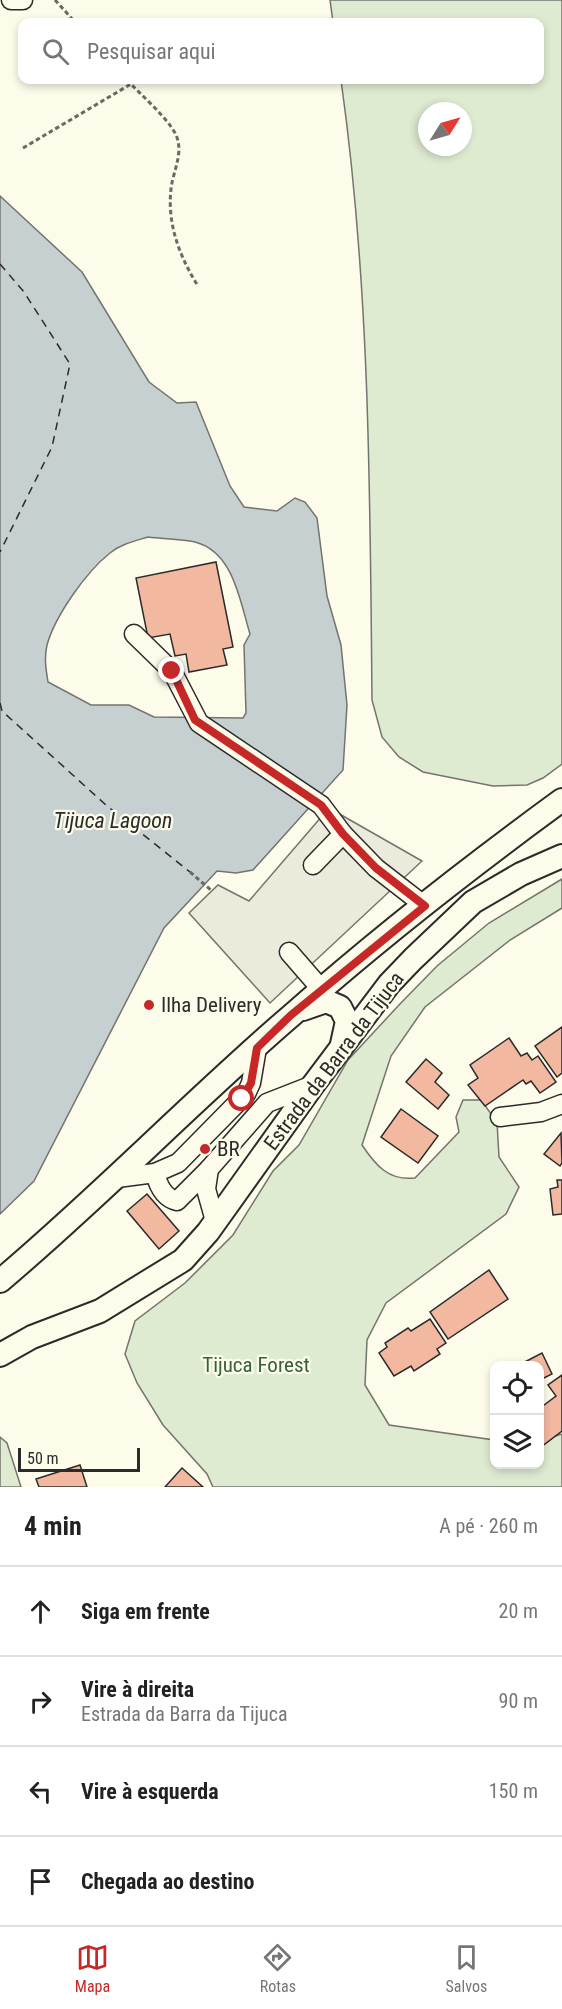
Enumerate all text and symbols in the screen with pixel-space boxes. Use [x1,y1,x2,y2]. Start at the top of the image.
search box [18,18,544,84]
icon: search [39,35,72,68]
text: Pesquisar aqui [87,39,216,64]
north arrow [418,102,472,156]
route end [158,657,184,683]
water label: Tijuca Lagoon [54,808,172,833]
street label: Estrada da Barra da Tijuca [259,967,409,1155]
place label: Ilha Delivery [161,993,262,1017]
marker: Ilha Delivery [142,998,156,1012]
route start [228,1085,254,1111]
place label: BR [217,1137,240,1161]
marker: BR [198,1142,212,1156]
park label: Tijuca Forest [202,1353,310,1377]
map controls [490,1361,544,1469]
button: locate [490,1361,544,1415]
button: layers [490,1415,544,1469]
scale bar [18,1445,140,1472]
text: 50 m [27,1449,59,1468]
text: 4 min [24,1511,82,1541]
text: A pé · 260 m [439,1514,538,1538]
icon: ahead [24,1595,57,1628]
text: Siga em frente [81,1599,210,1624]
text: 20 m [499,1599,538,1623]
text: Vire à direita [81,1677,194,1702]
icon: right [24,1685,57,1718]
text: 90 m [499,1689,538,1713]
text: Estrada da Barra da Tijuca [81,1702,288,1726]
icon: left [24,1775,57,1808]
text: Vire à esquerda [81,1779,219,1804]
text: 150 m [489,1779,538,1803]
icon: arrive [24,1865,57,1898]
text: Chegada ao destino [81,1869,255,1894]
tab: Mapa [75,1941,110,1996]
tab: Rotas [260,1941,296,1996]
tab: Salvos [446,1941,487,1996]

